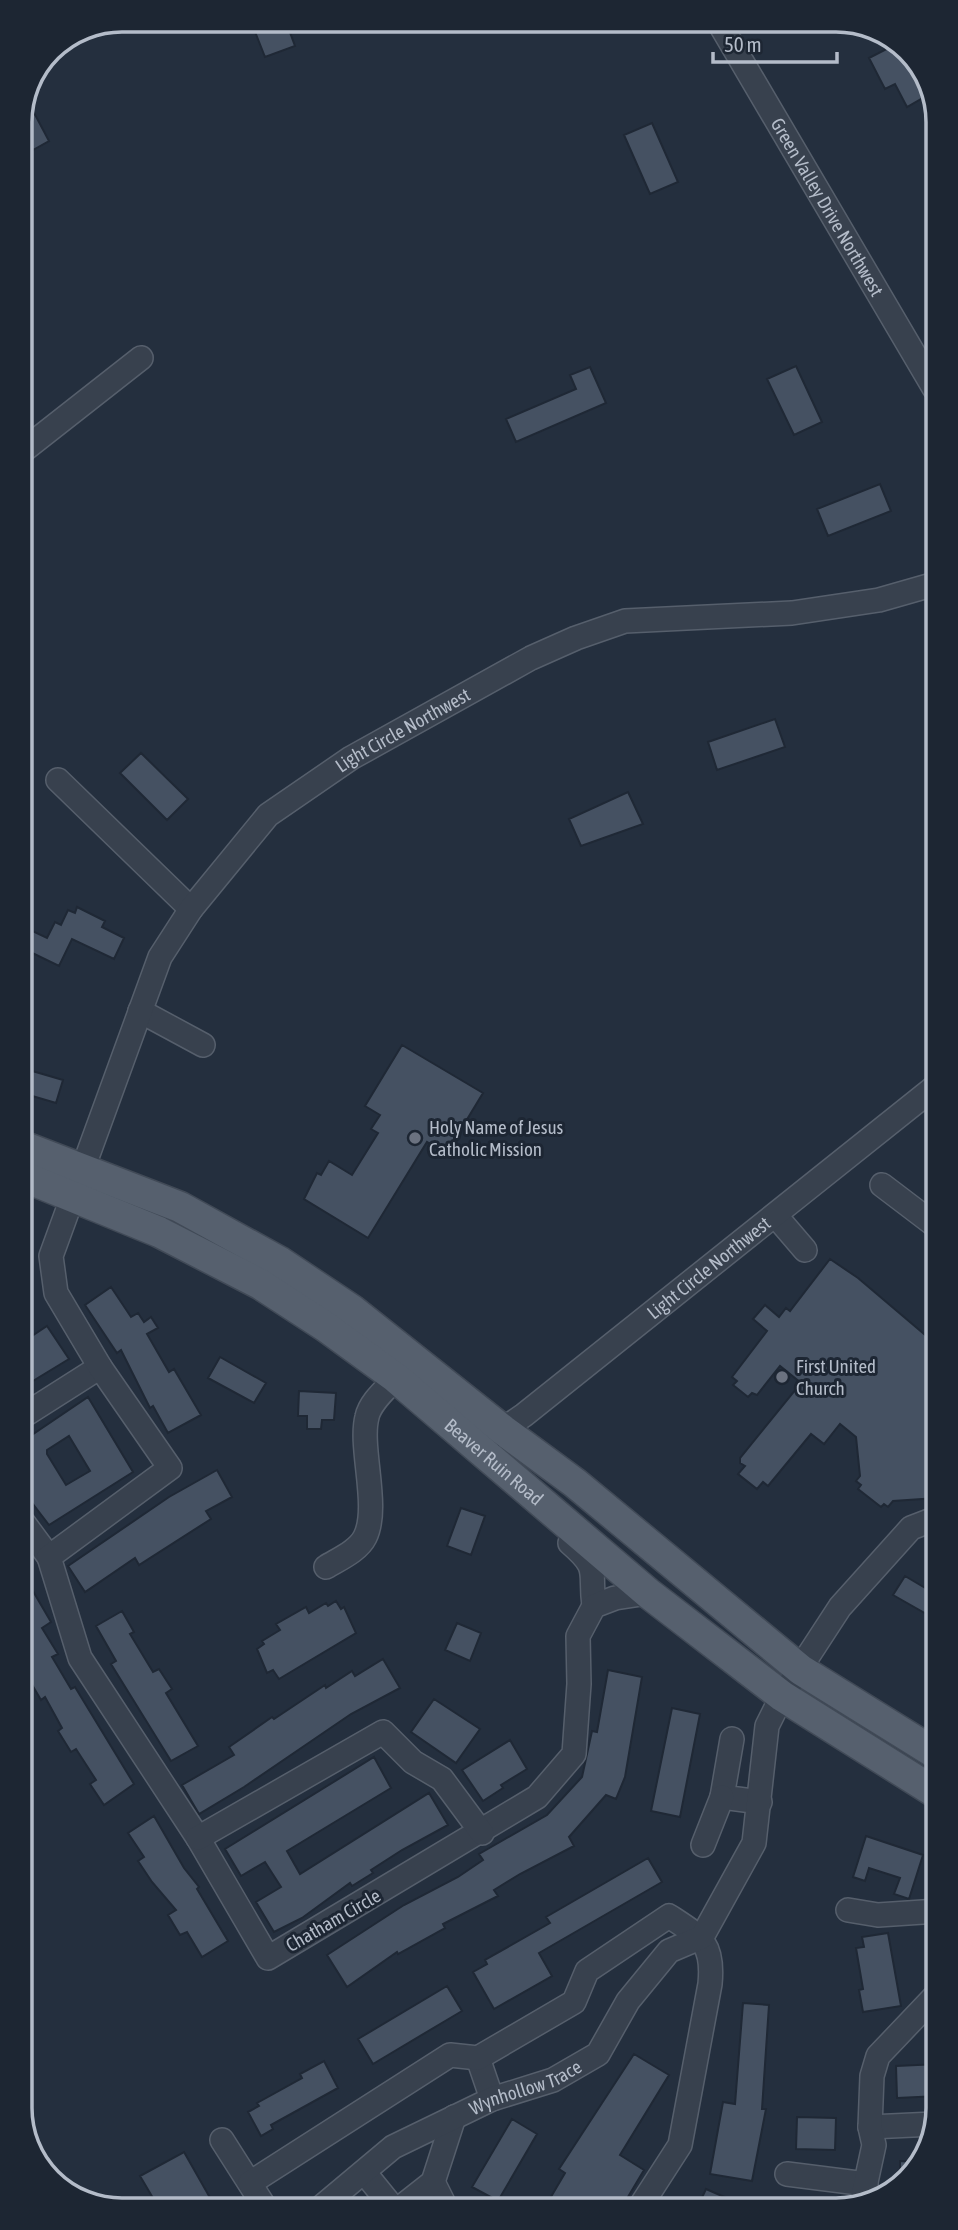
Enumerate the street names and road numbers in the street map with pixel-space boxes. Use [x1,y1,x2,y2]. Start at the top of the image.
street label: Green Valley Drive Northwest [767,114,888,300]
street label: Light Circle Northwest [331,683,474,777]
street label: Light Circle Northwest [643,1212,774,1323]
street label: Beaver Ruin Road [441,1414,548,1510]
street label: Chatham Circle [282,1884,384,1956]
street label: Wynhollow Trace [466,2055,585,2119]

